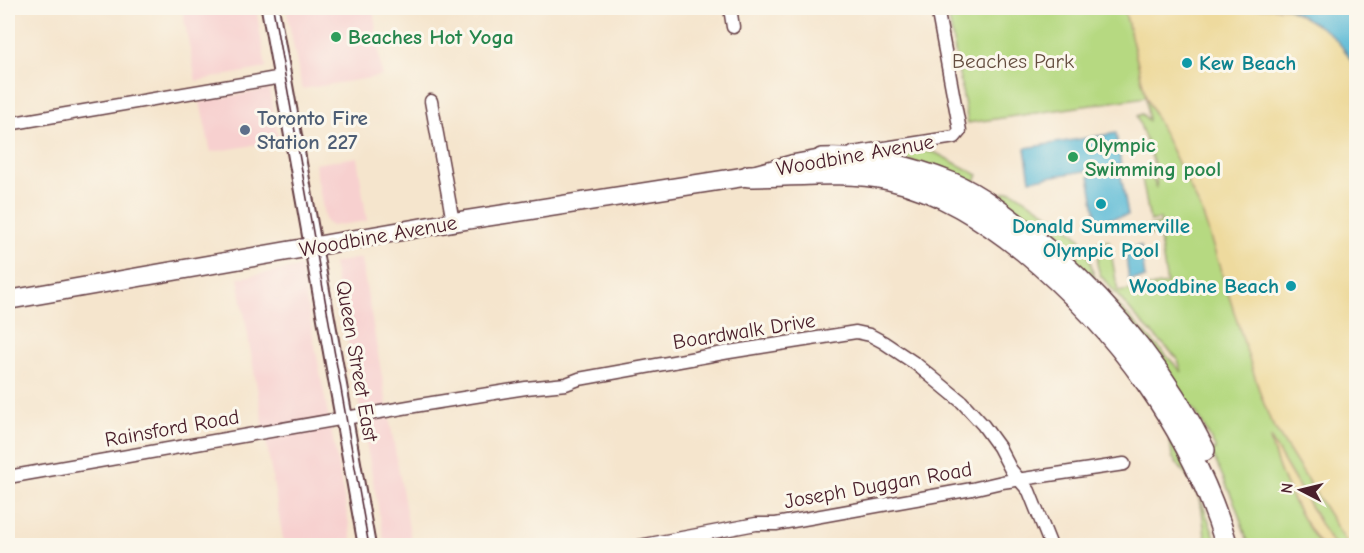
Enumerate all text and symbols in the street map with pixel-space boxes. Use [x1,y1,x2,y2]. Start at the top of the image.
place label: Beaches Hot Yoga [348,25,514,49]
marker: Beaches Hot Yoga [329,30,343,44]
park label: Beaches Park [952,49,1074,73]
place label: Kew Beach [1199,51,1296,75]
marker: Kew Beach [1180,56,1194,70]
place label: Toronto Fire Station 227 [257,106,368,154]
marker: Toronto Fire Station 227 [238,123,252,137]
street label: Woodbine Avenue [774,129,936,181]
place label: Olympic Swimming pool [1085,133,1221,181]
marker: Olympic Swimming pool [1066,150,1080,164]
marker: Donald Summerville Olympic Pool [1094,197,1108,211]
street label: Woodbine Avenue [297,210,459,262]
place label: Donald Summerville Olympic Pool [1012,214,1190,262]
place label: Woodbine Beach [1129,274,1279,298]
street label: Queen Street East [331,279,383,444]
marker: Woodbine Beach [1284,279,1298,293]
street label: Boardwalk Drive [671,308,817,354]
street label: Rainsford Road [103,404,241,452]
street label: Joseph Duggan Road [782,457,974,513]
north arrow [1271,460,1331,520]
text: N [1278,482,1297,495]

